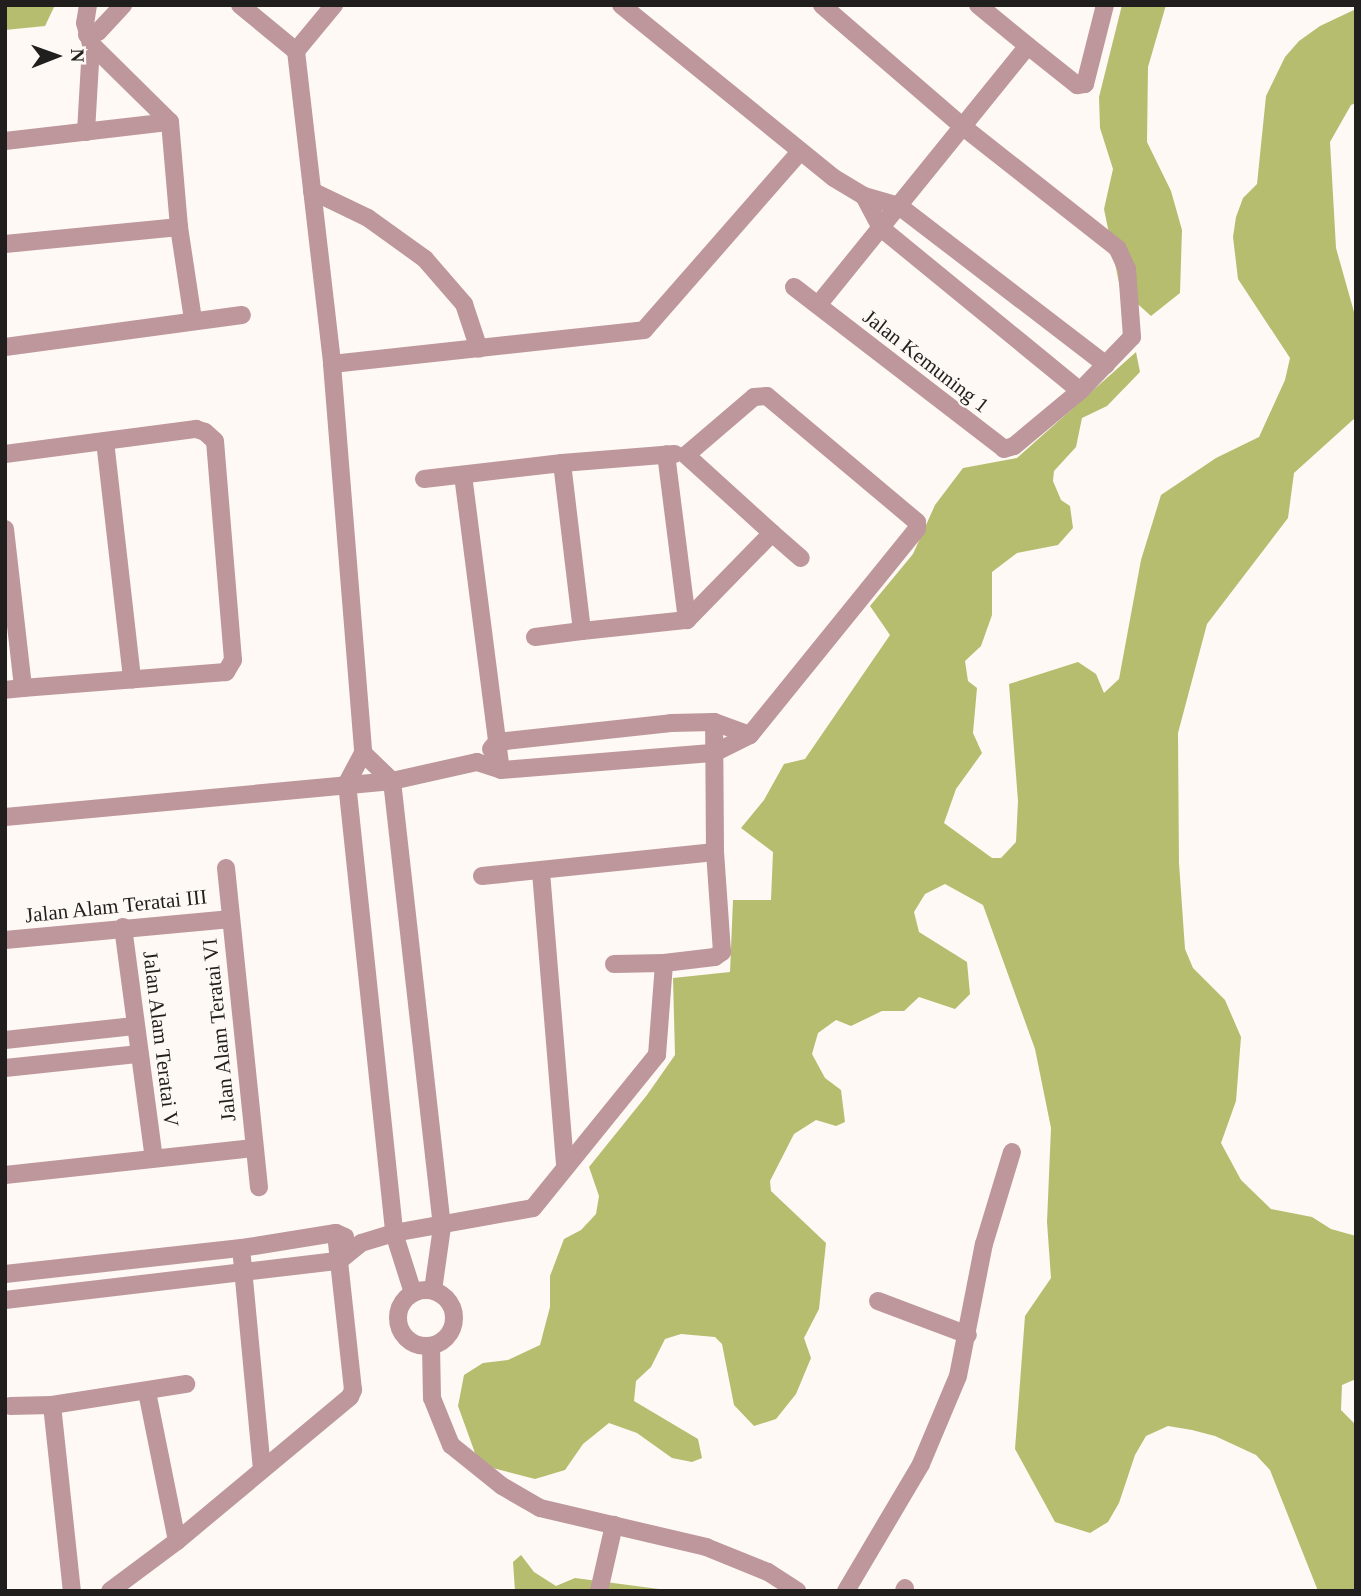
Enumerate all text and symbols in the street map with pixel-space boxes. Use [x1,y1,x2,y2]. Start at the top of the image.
north arrow [21,21,91,91]
text: N [67,49,88,63]
street label: Jalan Kemuning 1 [858,304,994,418]
street label: Jalan Alam Teratai III [23,884,209,928]
street label: Jalan Alam Teratai VI [197,936,241,1124]
street label: Jalan Alam Teratai V [138,949,184,1129]

